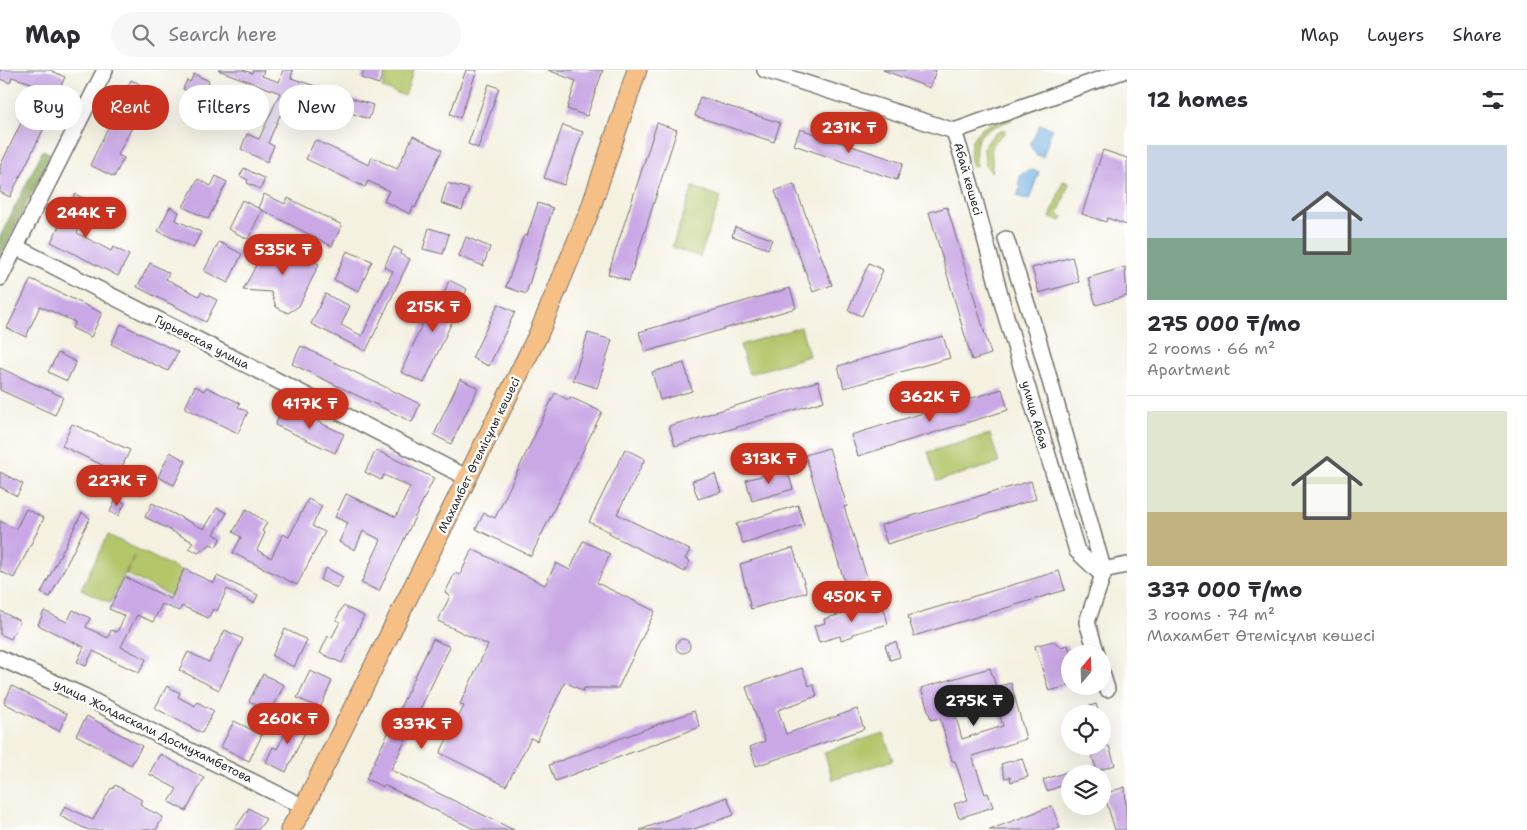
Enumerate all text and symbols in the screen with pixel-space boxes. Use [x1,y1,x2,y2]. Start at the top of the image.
search box [111,12,461,57]
text: Map [25,19,81,51]
icon: search [129,21,157,49]
text: Search here [169,22,277,47]
text: Map [1301,23,1339,47]
text: Layers [1367,23,1424,47]
text: Share [1452,23,1502,47]
chip: Buy [15,85,82,130]
chip: Rent [92,85,169,130]
chip: Filters [179,85,269,130]
chip: New [279,85,354,130]
text: 12 homes [1147,86,1248,114]
icon: filters [1479,86,1507,114]
pin: 231K ₸ [808,112,890,154]
text: 231K ₸ [821,117,877,138]
street label: Абай көшесі [950,141,986,217]
icon: home [1282,178,1372,268]
pin: 244K ₸ [45,196,127,239]
text: 244K ₸ [56,202,116,223]
pin: 535K ₸ [242,234,324,276]
text: 535K ₸ [254,239,312,260]
pin: 215K ₸ [392,290,474,333]
text: 215K ₸ [406,296,460,317]
text: 275 000 ₸/mo [1147,310,1301,338]
street label: Гурьевская улица [152,311,253,373]
text: 2 rooms · 66 m² [1147,338,1275,359]
text: Apartment [1147,359,1230,380]
street label: Махамбет Өтемісұлы көшесі [434,375,524,535]
street label: улица Абая [1018,379,1052,451]
pin: 362K ₸ [889,380,971,423]
text: 362K ₸ [900,386,960,407]
pin: 417K ₸ [269,388,351,430]
text: 417K ₸ [283,393,337,414]
pin: 313K ₸ [728,442,810,485]
icon: home [1282,443,1372,533]
text: 313K ₸ [742,448,797,469]
pin: 227K ₸ [76,464,158,507]
text: 227K ₸ [88,470,147,491]
text: 337 000 ₸/mo [1147,576,1302,604]
pin: 450K ₸ [811,580,893,623]
text: 450K ₸ [823,586,881,607]
text: 3 rooms · 74 m² [1147,604,1275,625]
text: Махамбет Өтемісұлы көшесі [1147,625,1375,646]
north arrow [1061,645,1111,695]
map controls [1061,645,1111,815]
street label: улица Жолдаскали Досмухамбетова [51,676,256,787]
pin: 275K ₸ [933,684,1015,727]
text: 275K ₸ [945,690,1003,711]
pin: 260K ₸ [247,702,329,745]
button: locate [1061,705,1111,755]
text: 260K ₸ [258,708,318,729]
pin: 337K ₸ [381,708,463,750]
text: 337K ₸ [393,713,451,734]
button: layers [1061,765,1111,815]

